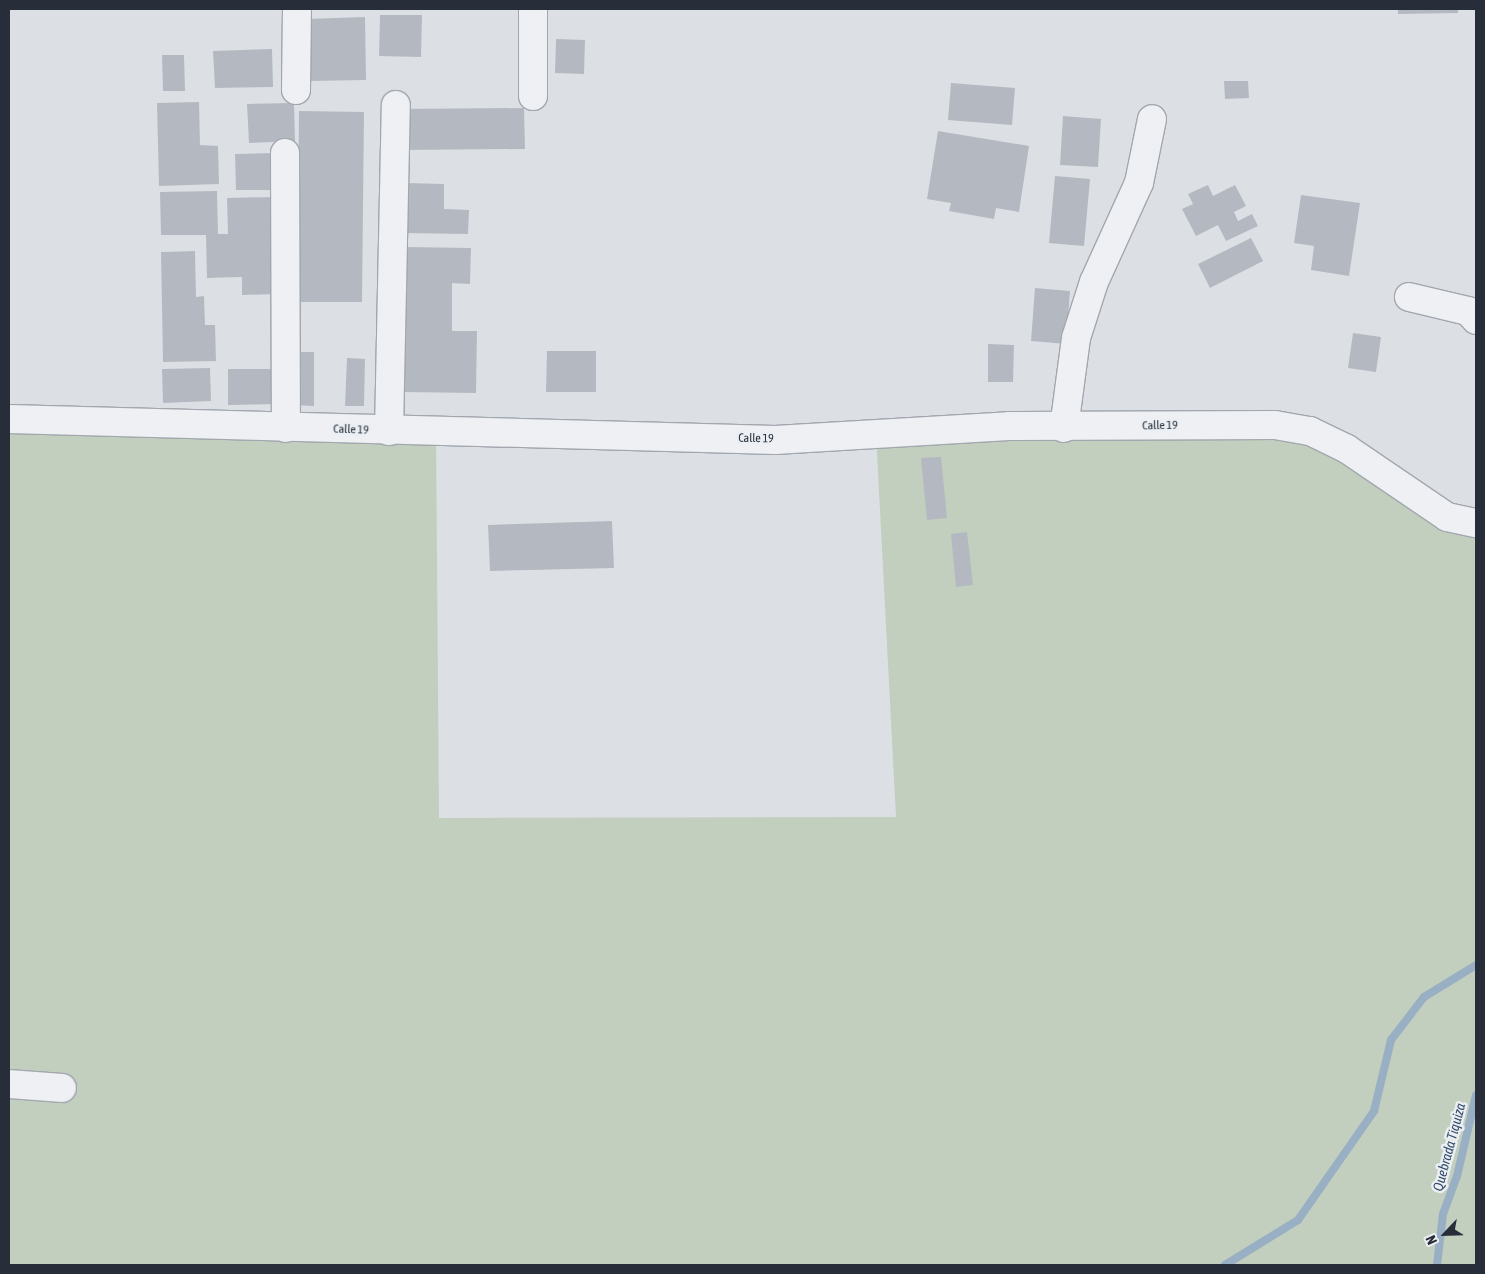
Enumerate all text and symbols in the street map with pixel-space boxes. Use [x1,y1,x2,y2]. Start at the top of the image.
street label: Calle 19 [1142,418,1178,434]
street label: Calle 19 [333,422,369,438]
street label: Calle 19 [738,431,774,447]
water label: Quebrada Tiquiza [1429,1101,1469,1193]
north arrow [1420,1209,1470,1259]
text: N [1422,1233,1440,1247]

